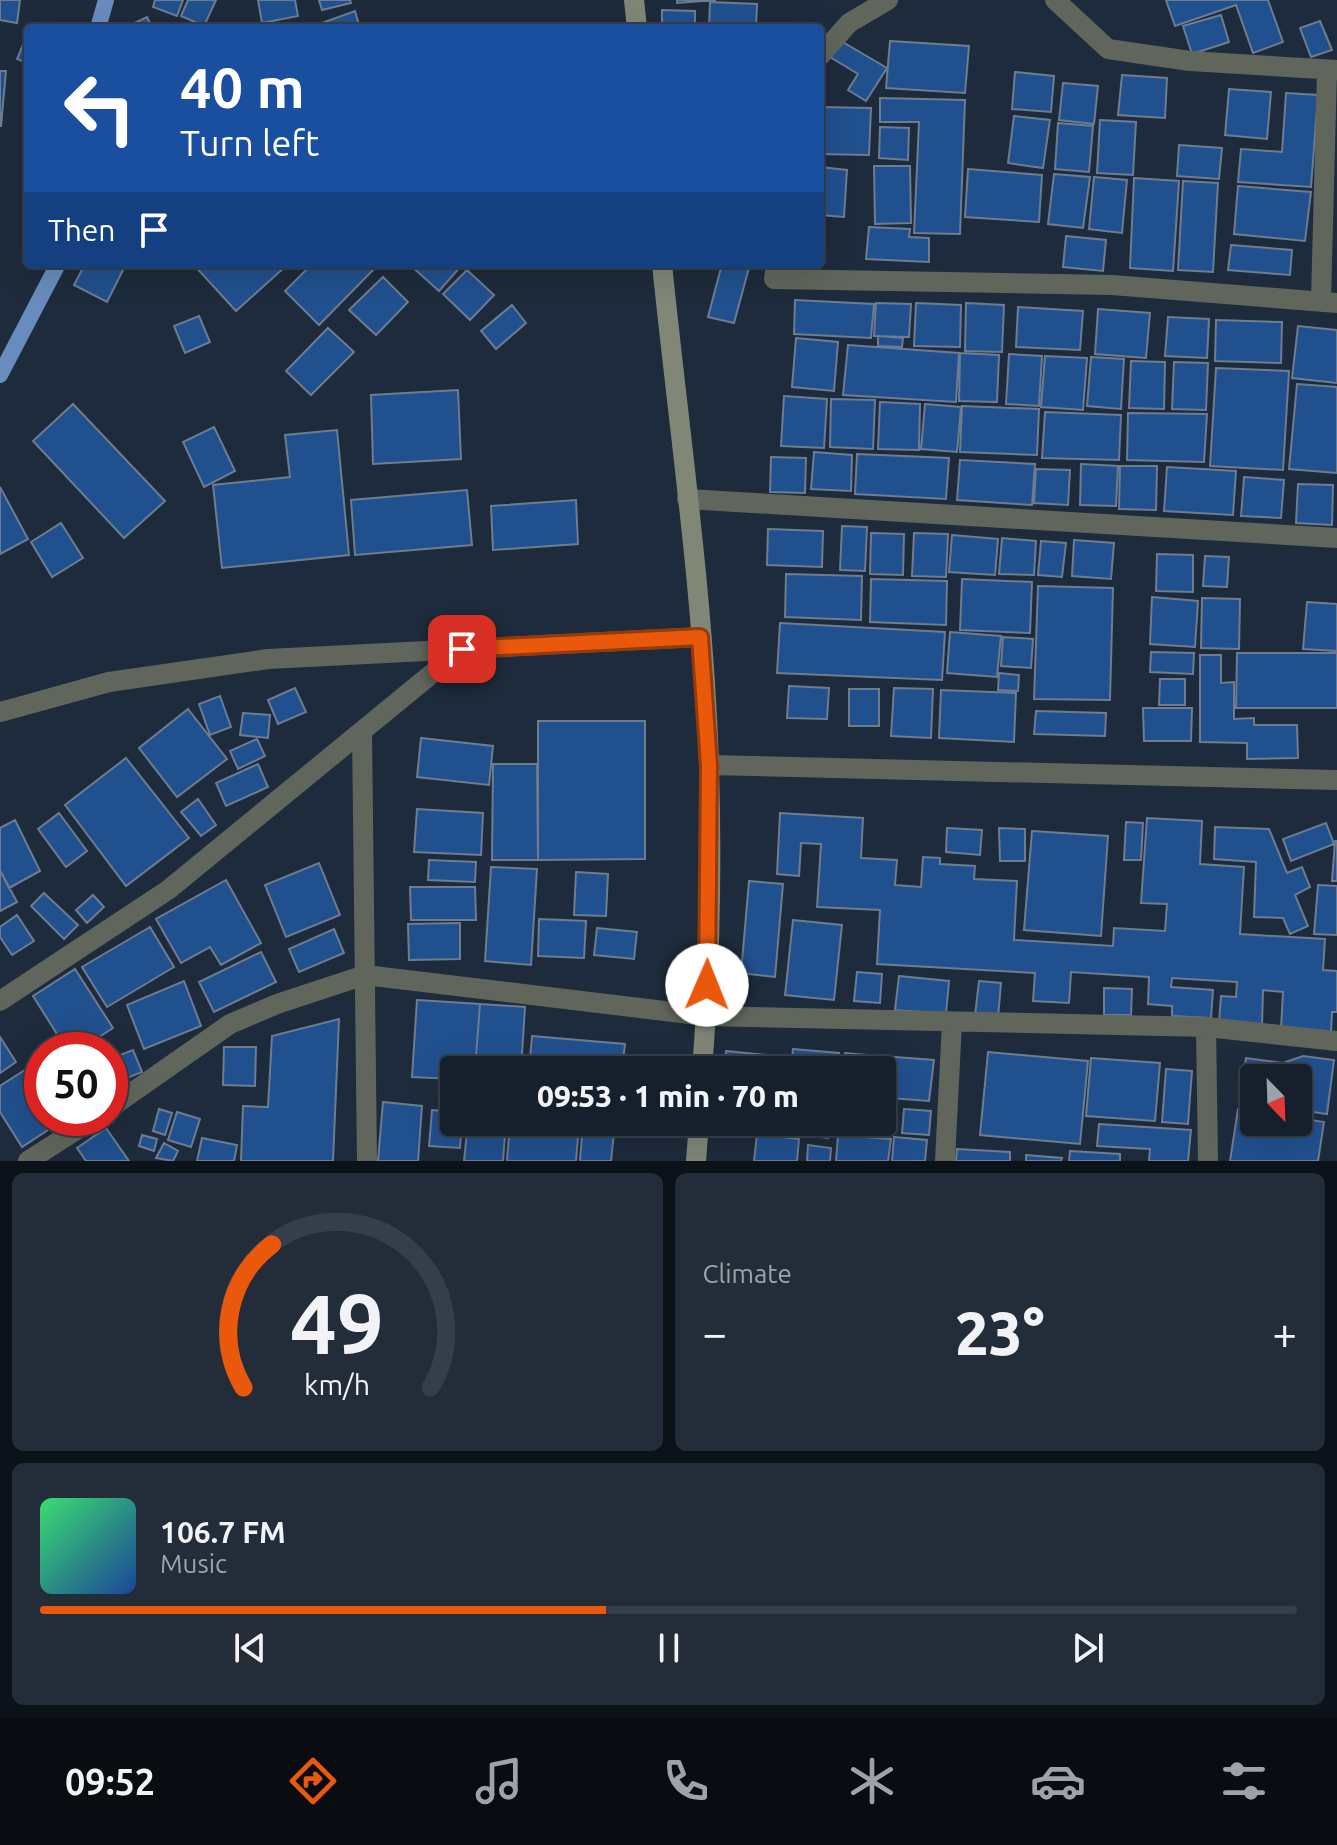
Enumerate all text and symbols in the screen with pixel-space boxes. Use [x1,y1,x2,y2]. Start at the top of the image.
icon: left [48,56,152,160]
text: 40 m [180,56,305,119]
text: Turn left [180,122,319,163]
icon: arrive [132,208,176,252]
text: Then [48,213,116,247]
pin [428,615,496,683]
icon: arrive [440,627,484,671]
position arrow [665,943,749,1027]
speed limit sign: 50 [24,1032,128,1136]
north arrow [1240,1064,1312,1136]
map controls [1240,1064,1312,1136]
text: 09:53 · 1 min · 70 m [537,1079,799,1113]
text: Climate [703,1259,792,1288]
text: 49 [290,1276,384,1370]
text: 23° [955,1299,1044,1366]
text: − [703,1308,727,1357]
text: + [1272,1308,1297,1357]
text: km/h [304,1368,370,1400]
text: 106.7 FM [160,1515,286,1549]
text: Music [160,1549,227,1578]
icon: previous [228,1626,272,1670]
icon: pause [647,1626,691,1670]
icon: next [1066,1626,1110,1670]
icon: directions [285,1753,341,1809]
icon: music [471,1753,527,1809]
icon: phone [658,1753,714,1809]
icon: climate [844,1753,900,1809]
icon: car [1030,1753,1086,1809]
icon: filters [1216,1753,1272,1809]
text: 09:52 [65,1761,155,1802]

